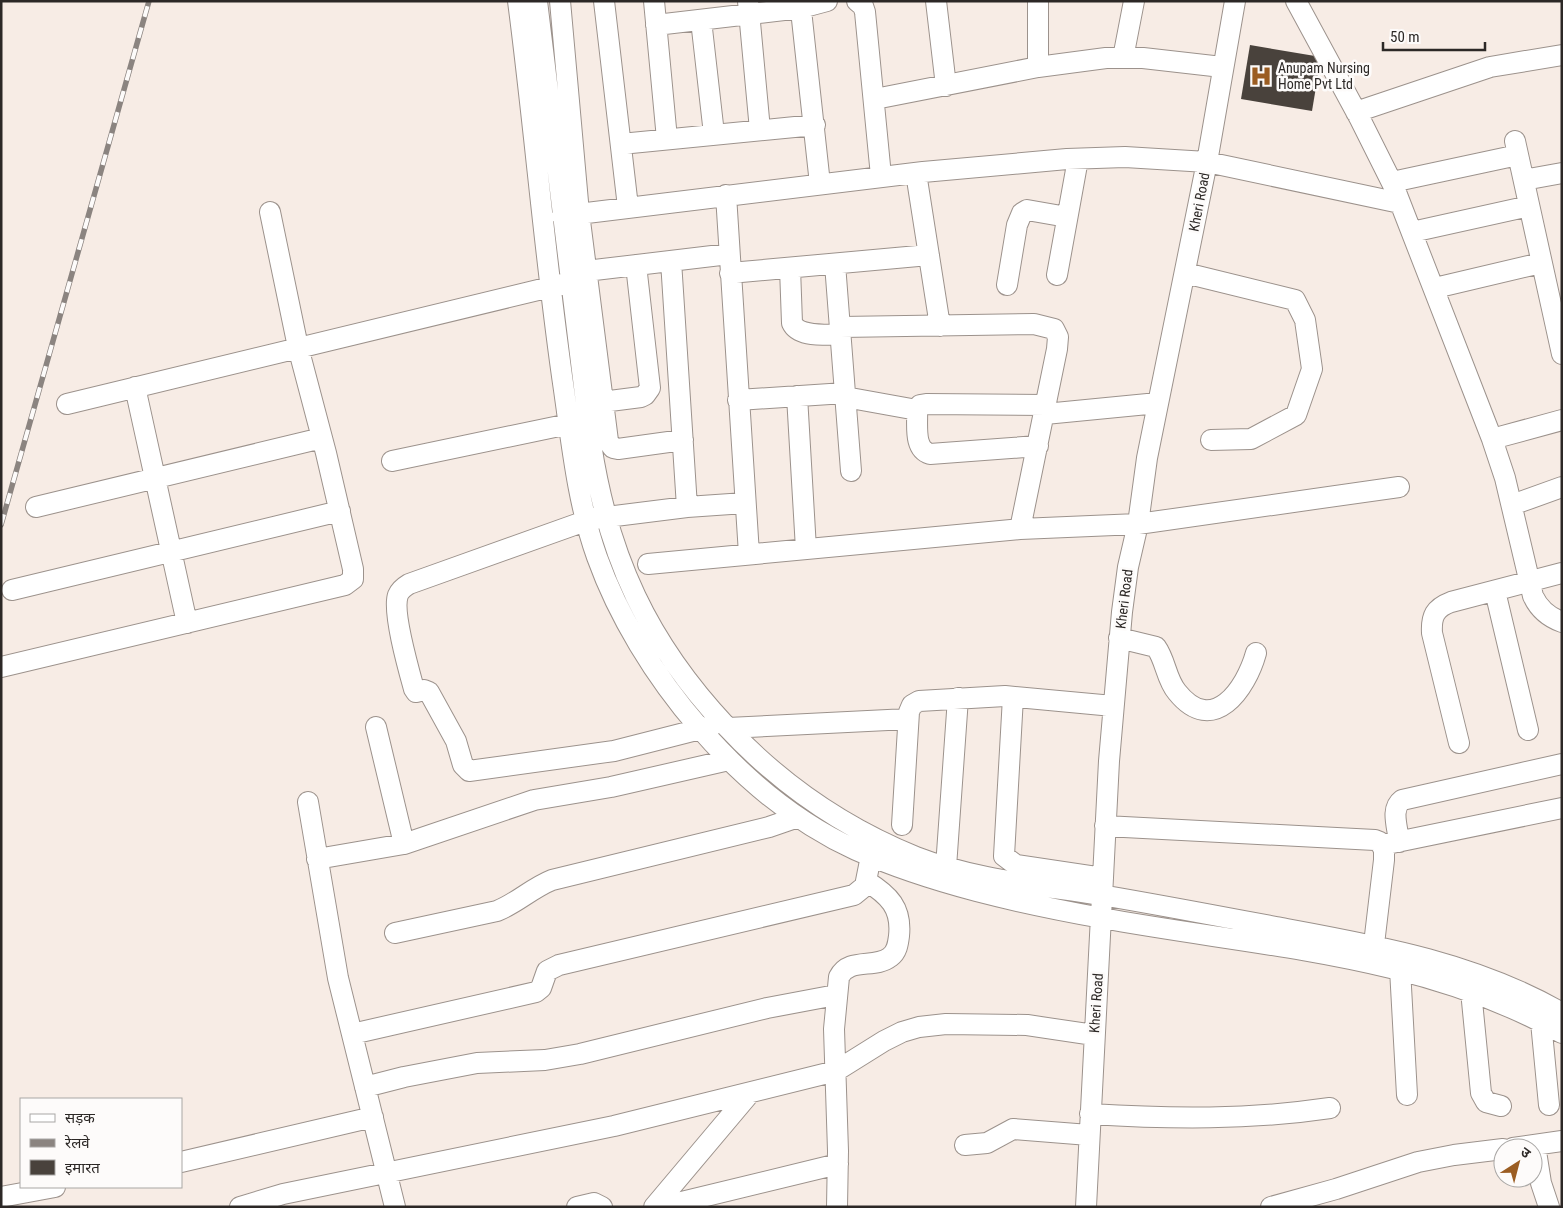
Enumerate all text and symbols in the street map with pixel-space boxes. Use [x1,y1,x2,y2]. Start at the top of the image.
scale bar [1383,20,1486,52]
text: 50 m [1390,28,1420,46]
place label: Anupam Nursing Home Pvt Ltd [1278,60,1370,92]
hospital icon: Anupam Nursing Home Pvt Ltd [1248,63,1274,89]
street label: Kheri Road [1185,171,1213,233]
street label: Kheri Road [1112,568,1136,630]
street label: Kheri Road [1086,973,1106,1033]
legend [20,1098,182,1188]
text: सड़क [65,1109,95,1127]
text: रेलवे [64,1134,90,1152]
north arrow [1493,1138,1543,1188]
text: उ [1518,1144,1534,1162]
text: इमारत [65,1159,100,1177]

